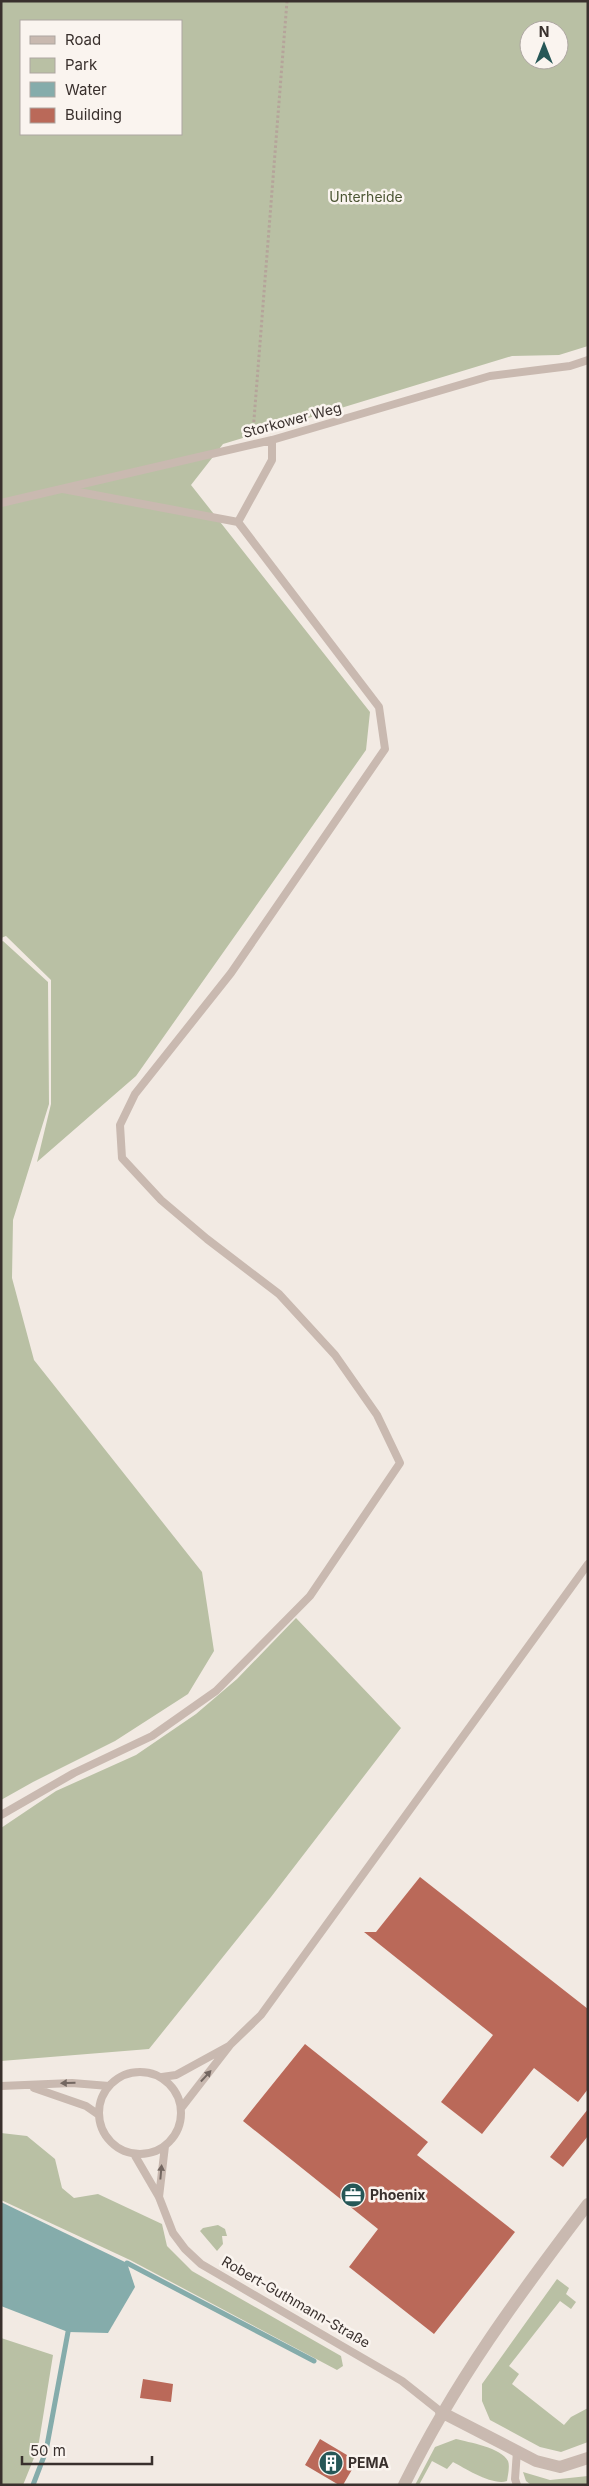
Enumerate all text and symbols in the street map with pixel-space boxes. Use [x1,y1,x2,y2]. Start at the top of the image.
legend [20,20,182,135]
north arrow [519,20,569,70]
text: N [539,23,549,40]
text: Road [65,30,101,49]
text: Park [65,55,98,74]
text: Water [65,80,107,99]
text: Building [65,105,122,124]
park label: Unterheide [329,188,403,205]
street label: Storkower Weg [241,398,343,441]
one-way arrow [200,2070,212,2082]
one-way arrow [60,2080,76,2088]
one-way arrow [157,2163,165,2179]
office icon: Phoenix [340,2182,366,2208]
place label: Phoenix [370,2186,425,2203]
street label: Robert-Guthmann-Straße [219,2252,373,2351]
scale bar [22,2434,152,2466]
text: 50 m [30,2441,66,2460]
building icon: PEMA [318,2450,344,2476]
place label: PEMA [348,2454,390,2471]

